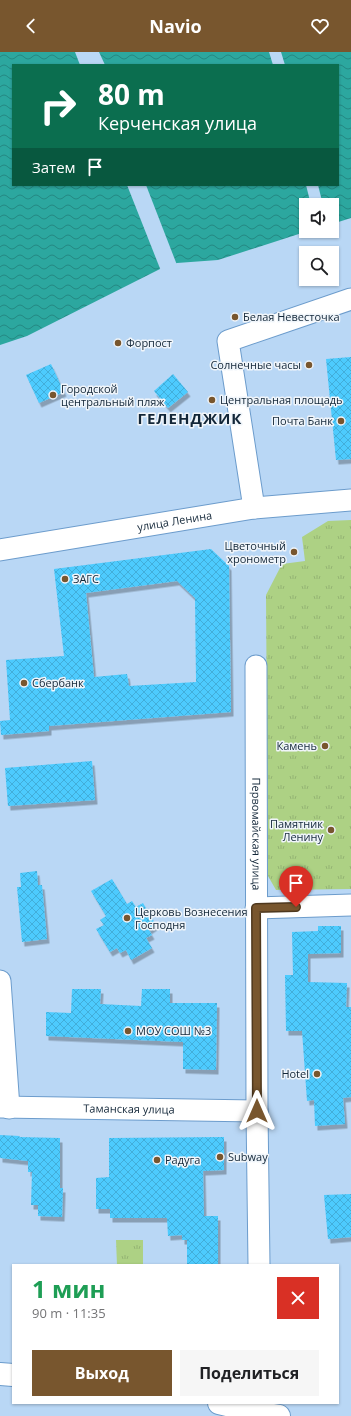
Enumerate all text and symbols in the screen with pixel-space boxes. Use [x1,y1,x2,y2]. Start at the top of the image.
text: Navio [149,14,202,38]
icon: back [20,15,42,37]
icon: heart [309,15,331,37]
text: 80 m [98,75,165,113]
icon: right [32,80,84,132]
text: Керченская улица [98,111,257,135]
icon: arrive [84,156,106,178]
text: Затем [32,157,76,177]
map controls [299,198,339,286]
button: sound [299,198,339,238]
button: search [299,246,339,286]
place label: Белая Невесточка [243,309,340,324]
marker: Белая Невесточка [230,312,240,322]
place label: Форпост [126,335,172,350]
marker: Форпост [113,338,123,348]
place label: Солнечные часы [210,357,301,372]
marker: Солнечные часы [304,360,314,370]
place label: Городской центральный пляж [61,381,165,409]
marker: Городской центральный пляж [48,390,58,400]
place label: Центральная площадь [220,392,343,407]
marker: Центральная площадь [207,395,217,405]
district label: ГЕЛЕНДЖИК [138,408,242,428]
place label: Почта Банк [272,413,333,428]
marker: Почта Банк [336,416,346,426]
street label: улица Ленина [136,507,213,534]
place label: Цветочный хронометр [225,538,286,566]
marker: Цветочный хронометр [289,547,299,557]
place label: ЗАГС [73,571,99,586]
marker: ЗАГС [60,574,70,584]
place label: Сбербанк [32,675,84,690]
marker: Сбербанк [19,678,29,688]
place label: Камень [276,738,317,753]
marker: Камень [320,741,330,751]
street label: Первомайская улица [249,777,265,890]
place label: Памятник Ленину [270,816,323,844]
marker: Памятник Ленину [326,825,336,835]
pin [279,866,313,907]
icon: arrive [285,872,307,894]
place label: Церковь Вознесения Господня [135,904,248,932]
marker: Церковь Вознесения Господня [122,913,132,923]
place label: МОУ СОШ №3 [136,1023,211,1038]
marker: МОУ СОШ №3 [123,1026,133,1036]
place label: Hotel [281,1066,309,1081]
marker: Hotel [312,1069,322,1079]
position arrow [236,1090,278,1132]
street label: Таманская улица [83,1100,175,1117]
place label: Subway [228,1149,268,1164]
place label: Радуга [165,1152,200,1167]
marker: Subway [215,1152,225,1162]
marker: Радуга [152,1155,162,1165]
text: 1 мин [32,1272,105,1305]
button: close [277,1277,319,1319]
text: 90 m · 11:35 [32,1304,106,1322]
button: Выход [32,1350,172,1396]
button: Поделиться [180,1350,319,1396]

